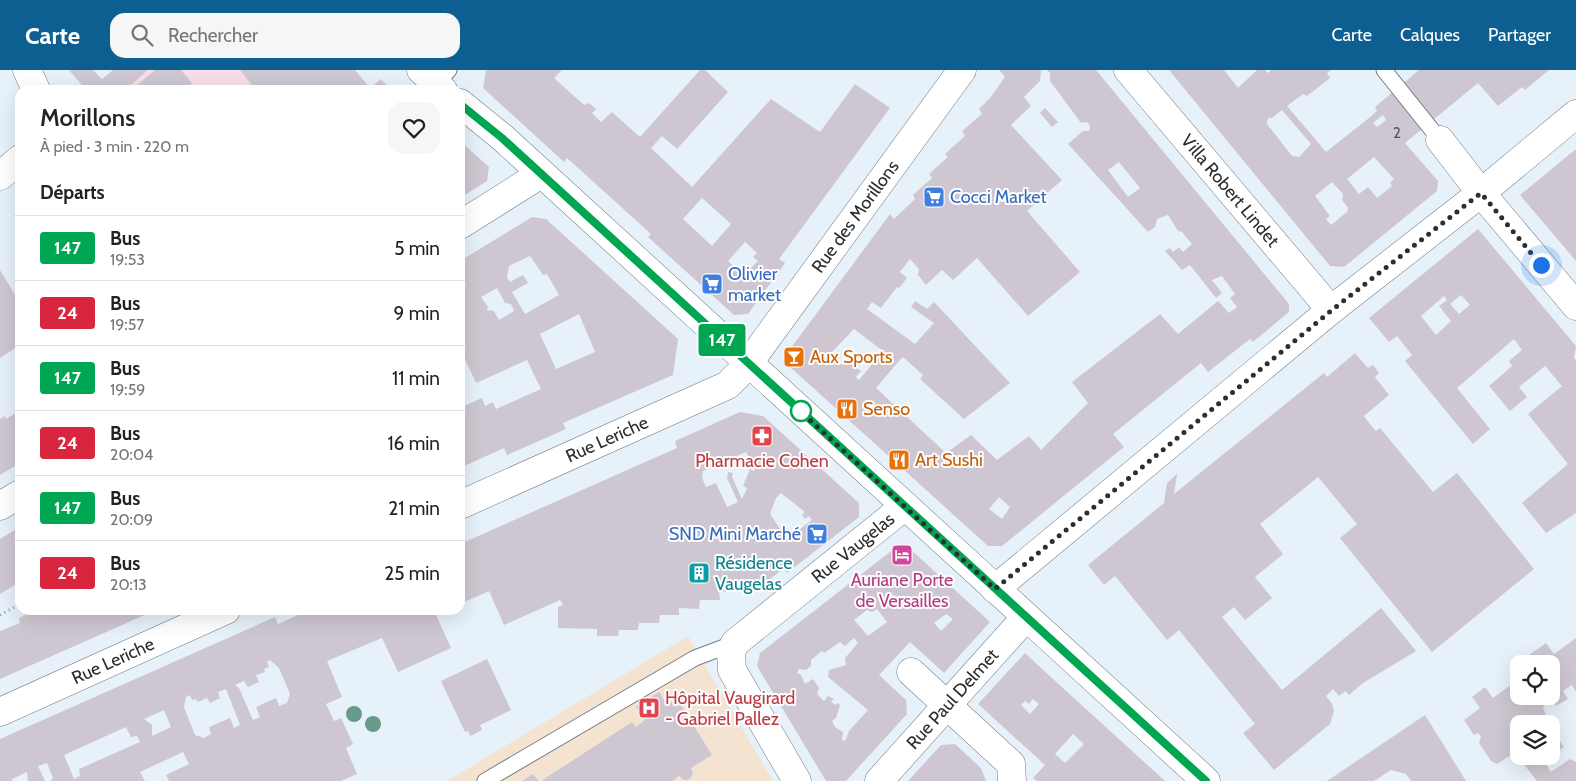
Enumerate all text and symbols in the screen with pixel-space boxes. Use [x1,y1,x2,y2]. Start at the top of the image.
search box [110,13,460,58]
text: Carte [25,21,80,50]
icon: search [128,21,156,49]
text: Rechercher [168,24,258,47]
text: Carte [1331,24,1372,46]
text: Calques [1400,24,1460,46]
text: Partager [1488,24,1551,46]
button: heart [388,102,440,154]
text: Morillons [40,103,135,132]
house number: 2 [1393,124,1401,142]
street label: Villa Robert Lindet [1176,130,1284,251]
text: À pied · 3 min · 220 m [40,137,189,156]
street label: Rue des Morillons [807,156,904,277]
text: Départs [40,181,105,204]
supermarket icon: Cocci Market [922,185,946,209]
place label: Cocci Market [950,186,1047,208]
text: Bus [110,227,140,250]
text: 147 [54,237,81,259]
text: 5 min [394,237,440,260]
text: 19:53 [110,250,145,269]
your location [1529,253,1554,278]
place label: Olivier market [728,263,781,306]
supermarket icon: Olivier market [700,272,724,296]
text: Bus [110,292,140,315]
text: 24 [57,302,78,324]
text: 9 min [394,302,440,325]
text: 19:57 [110,315,144,334]
line badge: 147 [693,324,751,356]
text: 147 [708,329,736,351]
bar icon: Aux Sports [782,345,806,369]
place label: Aux Sports [810,346,892,368]
text: Bus [110,357,140,380]
text: 147 [54,367,81,389]
text: 11 min [392,367,440,390]
text: 19:59 [110,380,145,399]
restaurant icon: Senso [835,397,859,421]
place label: Senso [863,398,910,420]
unlabelled marker [790,400,812,422]
street label: Rue Leriche [562,411,652,467]
text: Bus [110,422,140,445]
pharmacy icon: Pharmacie Cohen [750,424,774,448]
text: 24 [57,432,78,454]
text: 16 min [387,432,440,455]
text: 20:04 [110,445,153,464]
restaurant icon: Art Sushi [887,448,911,472]
place label: Art Sushi [915,449,983,471]
place label: Pharmacie Cohen [695,450,829,472]
text: Bus [110,487,140,510]
text: 147 [54,497,81,519]
text: 21 min [388,497,440,520]
street label: Rue Vaugelas [807,508,899,588]
text: 20:09 [110,510,153,529]
supermarket icon: SND Mini Marché [805,522,829,546]
place label: SND Mini Marché [669,523,801,545]
hotel icon: Auriane Porte de Versailles [890,543,914,567]
text: Bus [110,552,140,575]
place label: Résidence Vaugelas [715,552,793,595]
building icon: Résidence Vaugelas [687,561,711,585]
text: 24 [57,562,78,584]
text: 25 min [384,562,440,585]
place label: Auriane Porte de Versailles [851,569,953,612]
text: 20:13 [110,575,147,594]
street label: Rue Leriche [68,633,158,689]
street label: Rue Paul Delmet [902,644,1003,754]
map controls [1510,655,1560,765]
button: locate [1510,655,1560,705]
place label: Hôpital Vaugirard - Gabriel Pallez [665,687,795,730]
hospital icon: Hôpital Vaugirard - Gabriel Pallez [637,696,661,720]
button: layers [1510,715,1560,765]

